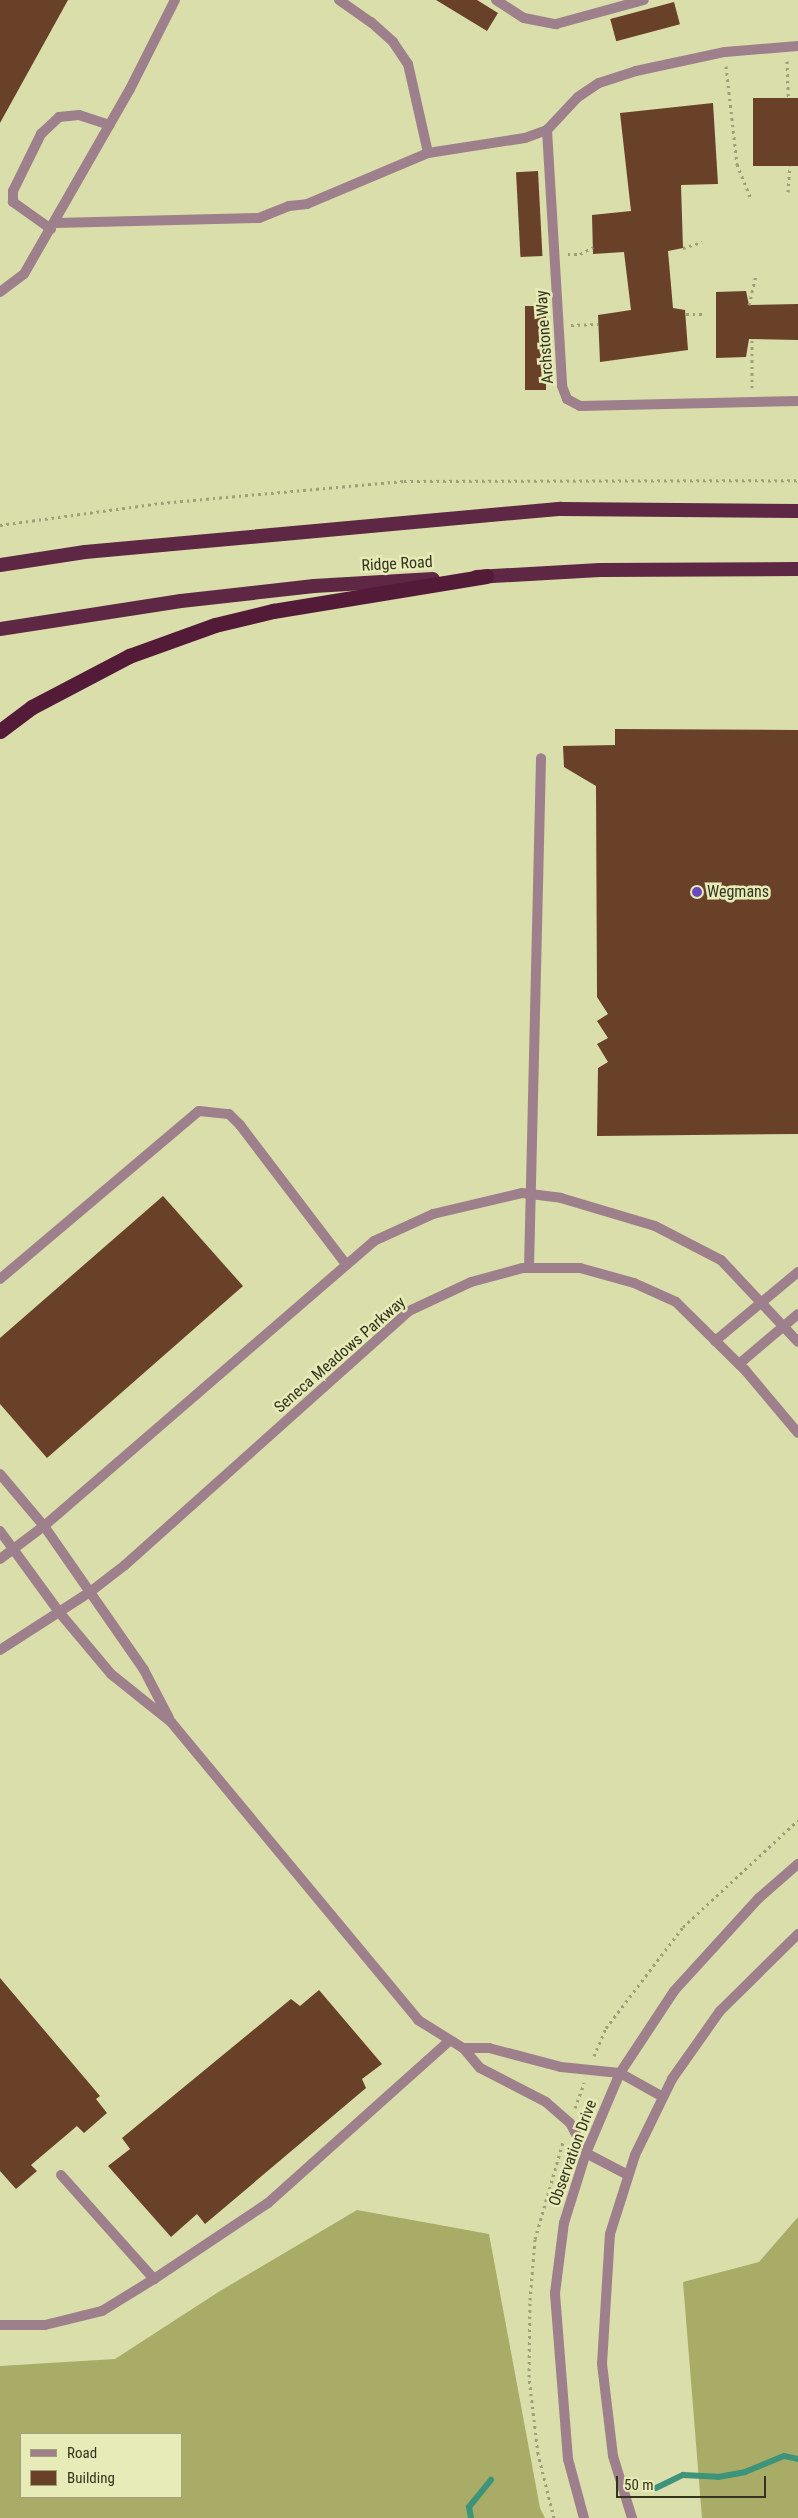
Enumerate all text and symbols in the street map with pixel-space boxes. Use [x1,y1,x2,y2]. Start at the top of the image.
street label: Archstone Way [532,289,558,385]
street label: Ridge Road [361,553,433,575]
place label: Wegmans [707,882,769,902]
marker: Wegmans [691,886,703,898]
street label: Seneca Meadows Parkway [270,1293,410,1417]
street label: Observation Drive [545,2097,601,2209]
legend [20,2433,182,2498]
text: Road [67,2444,97,2462]
scale bar [618,2466,768,2498]
text: Building [67,2469,115,2487]
text: 50 m [624,2476,654,2494]

